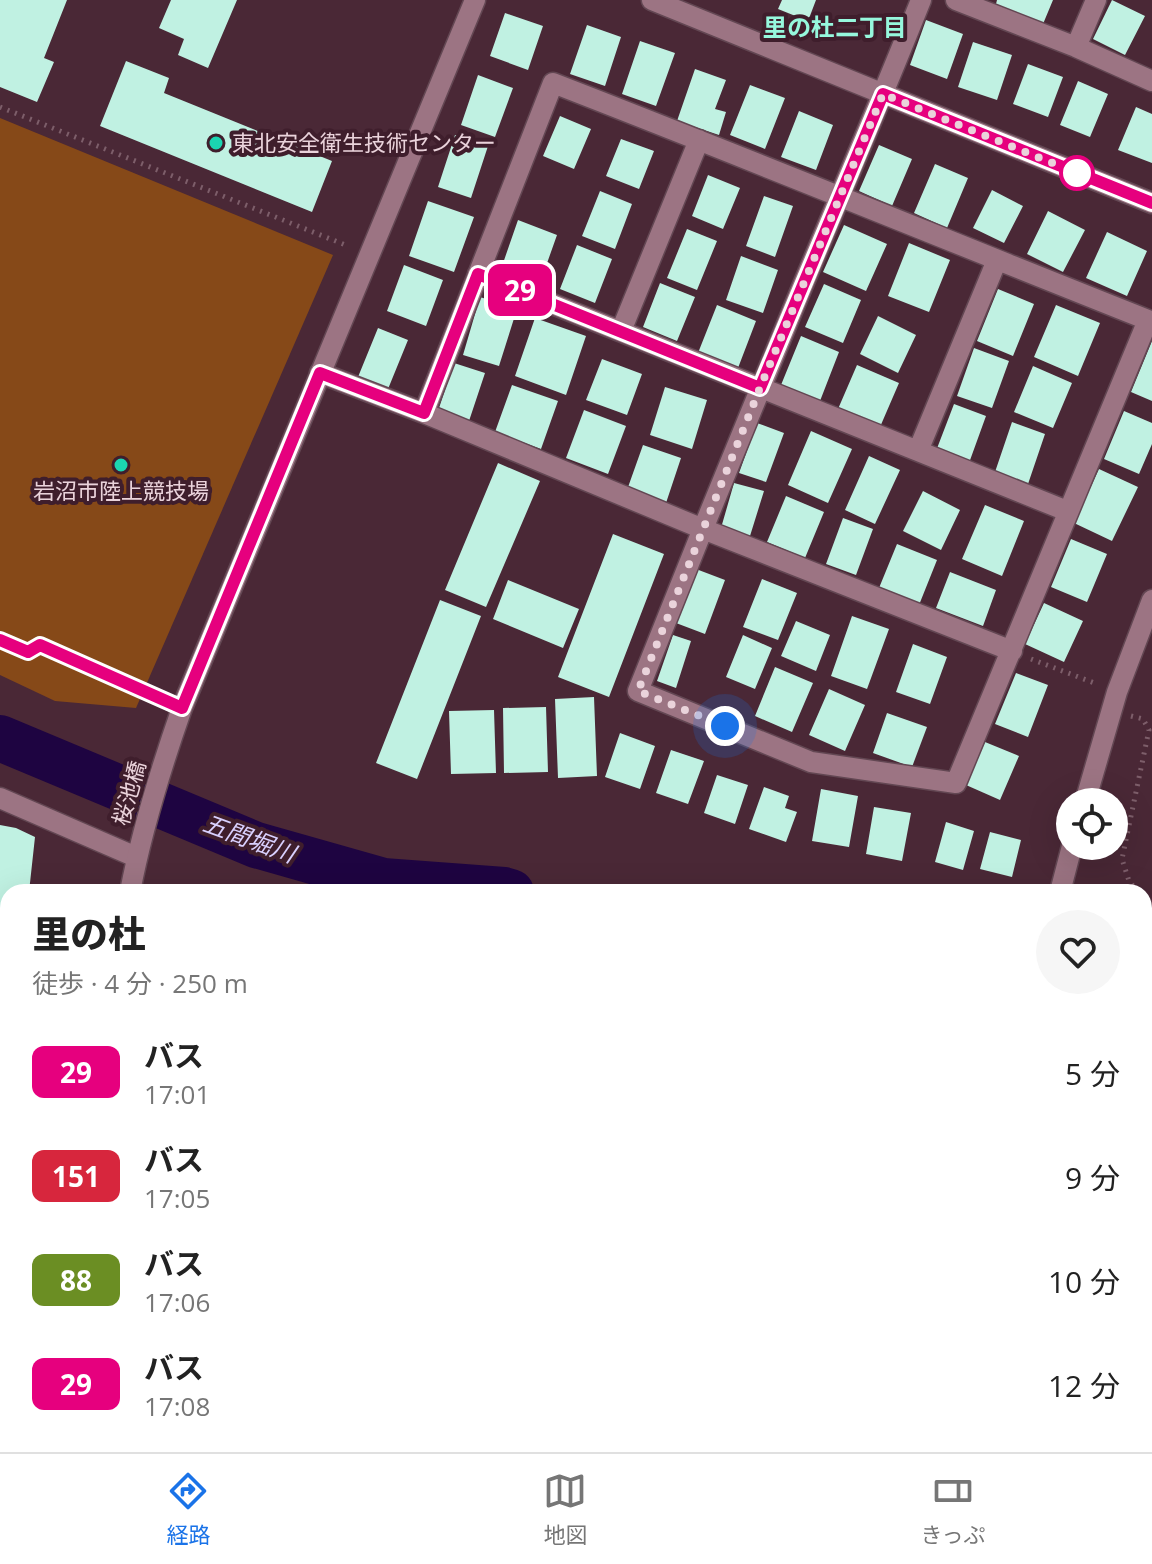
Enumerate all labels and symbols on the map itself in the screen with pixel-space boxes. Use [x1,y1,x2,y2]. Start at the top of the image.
district label: 里の杜二丁目 [763,10,907,43]
place label: 東北安全衛生技術センター [232,127,496,157]
marker: 東北安全衛生技術センター [207,134,225,152]
unlabelled marker [1060,156,1094,190]
line badge: 29 [484,264,556,316]
marker: 岩沼市陸上競技場 [112,456,130,474]
place label: 岩沼市陸上競技場 [33,475,209,505]
your location [705,706,745,746]
street label: 桜池橋 [105,757,152,829]
water label: 五間堀川 [199,806,303,871]

